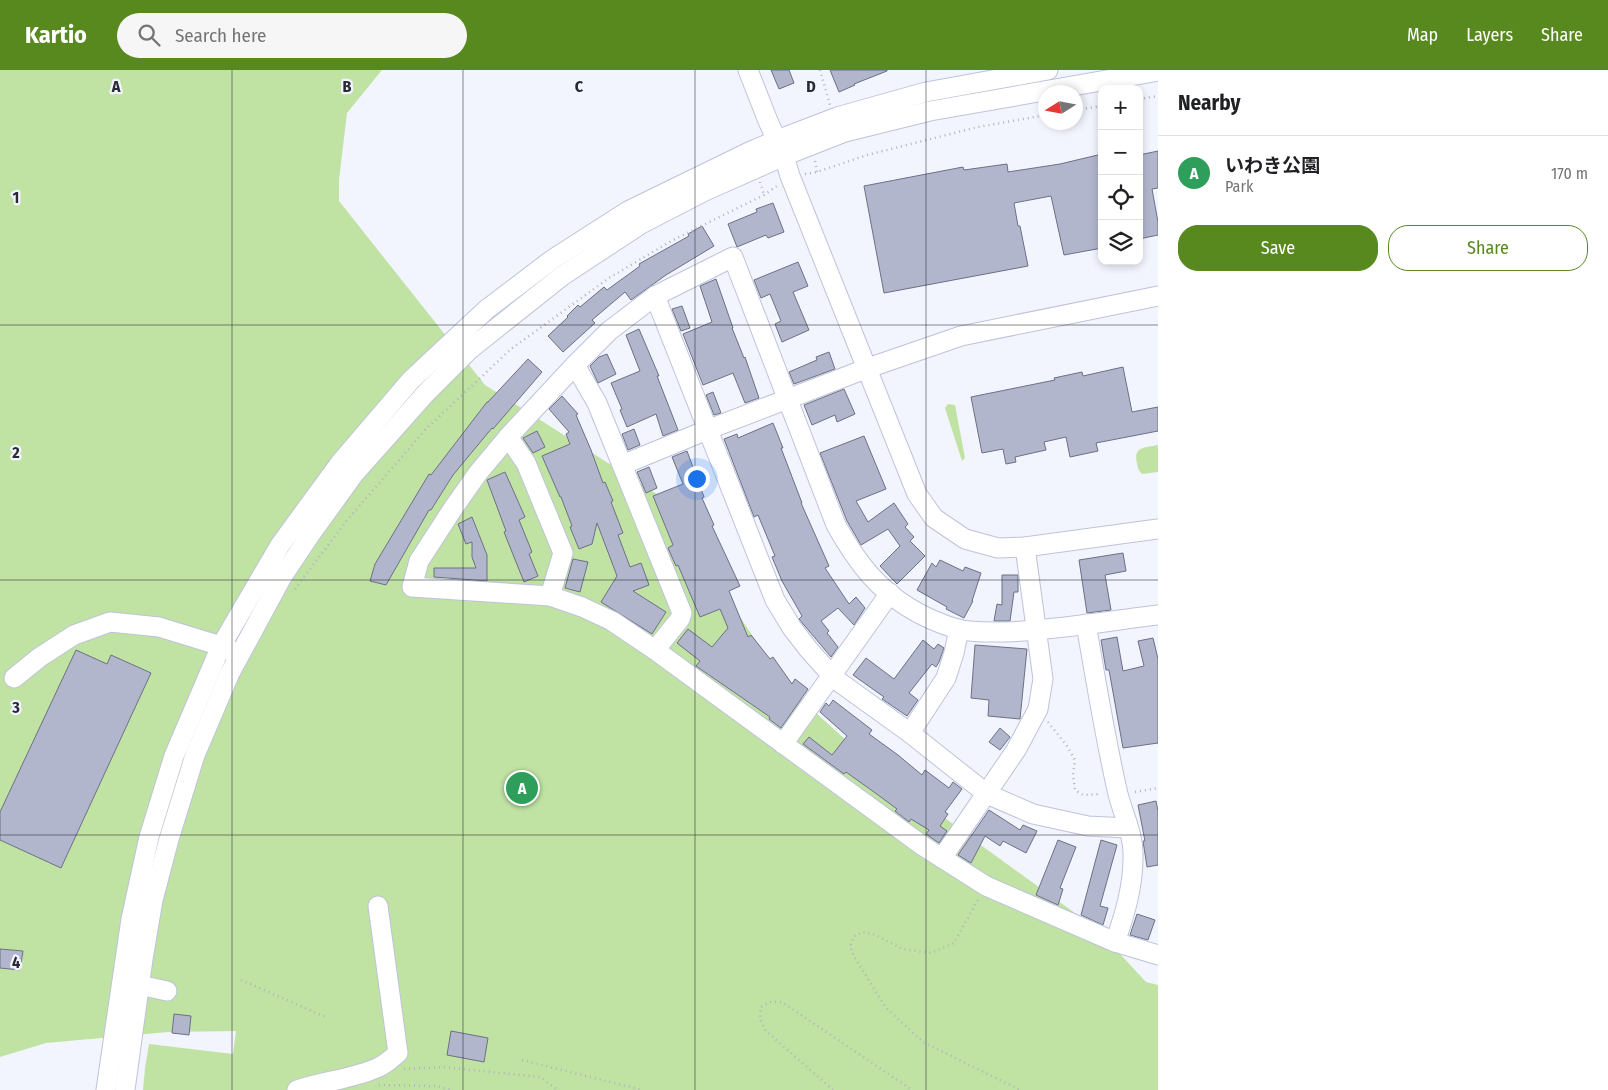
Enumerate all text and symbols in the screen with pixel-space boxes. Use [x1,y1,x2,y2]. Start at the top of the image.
search box [117,13,467,58]
text: Kartio [25,21,87,49]
icon: search [135,21,163,49]
text: Search here [175,24,266,47]
text: Map [1407,24,1438,46]
text: Layers [1466,24,1513,46]
text: Share [1541,24,1583,46]
text: A [111,77,121,96]
text: B [343,77,352,96]
text: C [575,77,584,96]
text: D [806,77,816,96]
north arrow [1038,85,1083,130]
map controls [1098,85,1143,265]
button: + [1098,85,1143,130]
text: Nearby [1178,90,1240,116]
button: − [1098,130,1143,175]
text: いわき公園 [1225,154,1320,177]
text: A [1190,164,1198,183]
text: 170 m [1551,164,1588,183]
button: locate [1098,175,1143,220]
text: Park [1225,177,1253,196]
text: 1 [13,188,19,207]
button: layers [1098,220,1143,265]
button: Save [1178,225,1378,271]
button: Share [1388,225,1588,271]
text: 2 [11,443,20,462]
your location [684,466,710,492]
text: 3 [11,698,20,717]
pin: A [506,769,538,807]
text: 4 [12,953,20,972]

